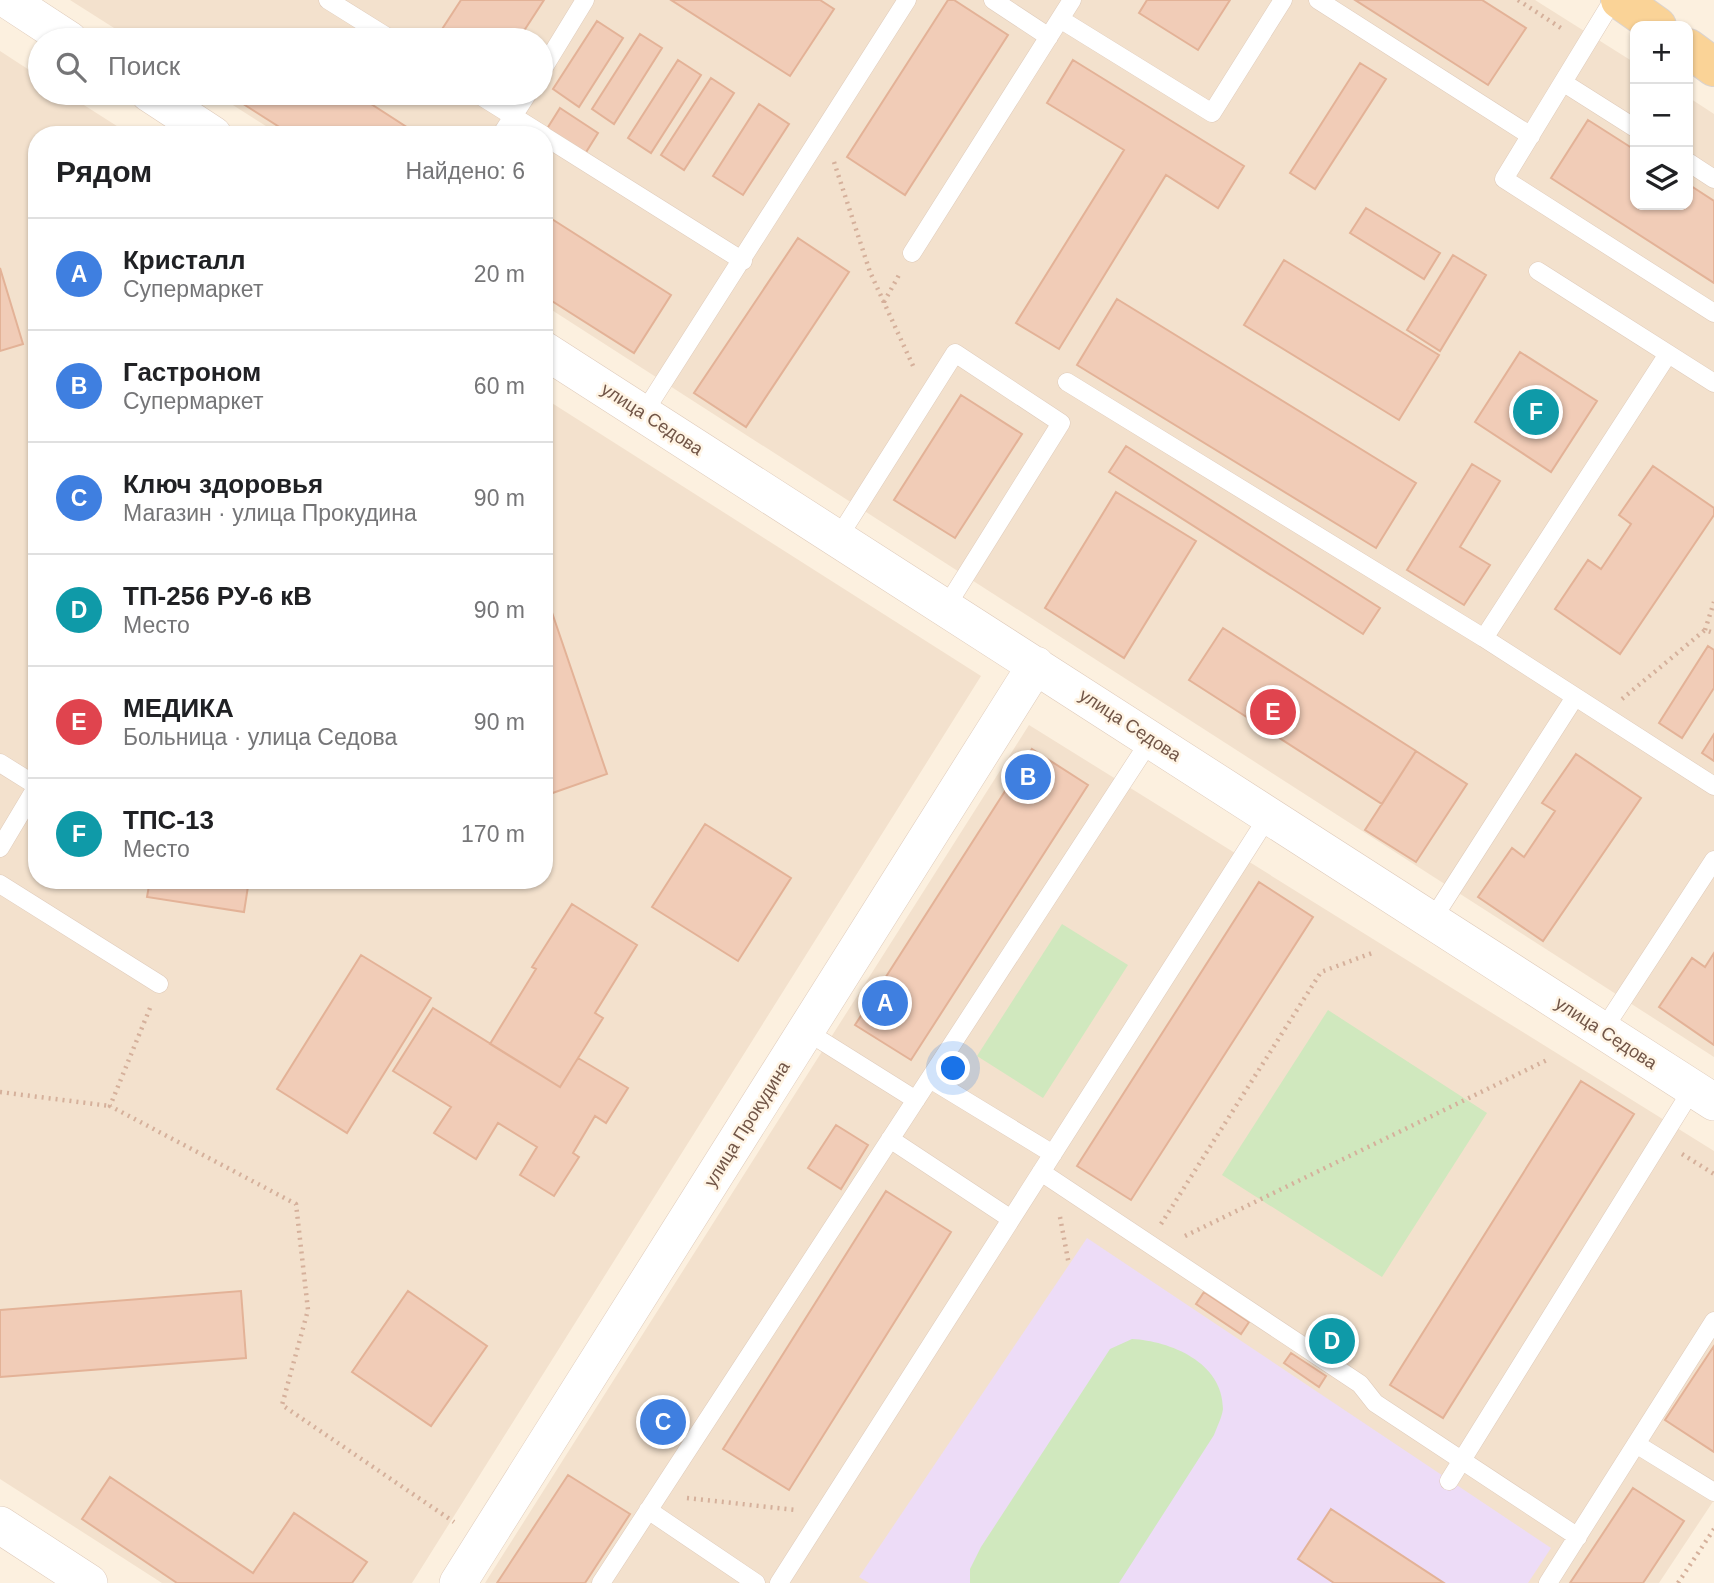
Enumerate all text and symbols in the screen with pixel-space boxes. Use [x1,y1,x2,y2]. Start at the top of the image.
map controls [1630,21,1693,210]
button: + [1630,21,1693,84]
search box [28,28,553,105]
icon: search [52,48,90,86]
text: Поиск [108,51,180,81]
button: − [1630,84,1693,147]
button: layers [1630,147,1693,210]
text: Рядом [56,155,152,188]
text: Найдено: 6 [405,158,525,184]
text: Кристалл [123,245,245,275]
text: A [71,261,87,287]
text: 20 m [474,261,525,287]
text: Супермаркет [123,276,263,302]
text: Гастроном [123,357,261,387]
text: B [71,373,87,399]
text: 60 m [474,373,525,399]
street label: улица Седова [597,379,707,460]
pin: F [1513,386,1559,438]
text: Супермаркет [123,388,263,414]
text: Ключ здоровья [123,469,323,499]
text: C [71,485,87,511]
text: 90 m [474,485,525,511]
text: Магазин · улица Прокудина [123,500,417,526]
text: ТП-256 РУ-6 кВ [123,581,312,611]
text: D [71,597,87,623]
text: 90 m [474,597,525,623]
text: Место [123,612,190,638]
street label: улица Седова [1075,685,1185,766]
pin: E [1250,686,1296,738]
text: МЕДИКА [123,693,234,723]
text: E [71,709,87,735]
text: 90 m [474,709,525,735]
text: Больница · улица Седова [123,724,397,750]
pin: B [1005,751,1051,803]
text: ТПС-13 [123,805,214,835]
text: F [72,821,86,847]
text: 170 m [461,821,525,847]
text: Место [123,836,190,862]
pin: A [862,977,908,1029]
street label: улица Седова [1551,993,1661,1074]
your location [936,1051,970,1085]
street label: улица Прокудина [700,1057,794,1191]
pin: D [1309,1315,1355,1367]
pin: C [640,1396,686,1448]

